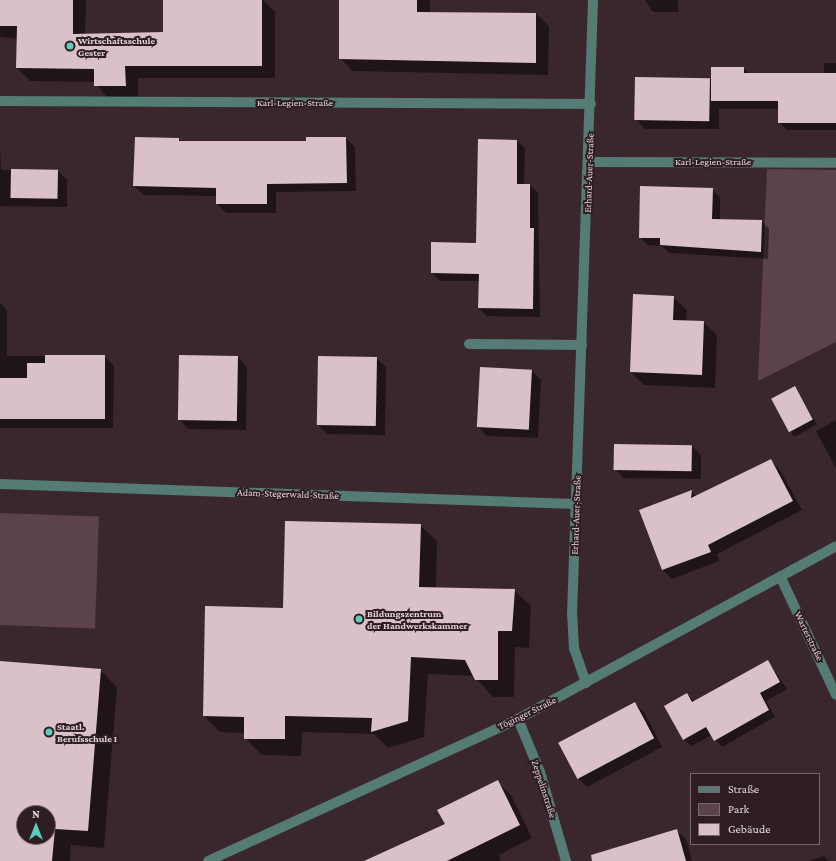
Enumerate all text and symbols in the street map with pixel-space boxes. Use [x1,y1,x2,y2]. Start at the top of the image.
place label: Wirtschaftsschule Gester [78,34,155,58]
marker: Wirtschaftsschule Gester [65,41,75,51]
street label: Karl-Legien-Straße [257,97,333,109]
street label: Erhard-Auer-Straße [582,133,596,213]
street label: Karl-Legien-Straße [675,156,751,168]
street label: Erhard-Auer-Straße [569,475,583,555]
street label: Adam-Stegerwald-Straße [237,486,339,502]
place label: Bildungszentrum der Handwerkskammer [367,607,468,630]
street label: Warterstraße [792,609,826,663]
marker: Bildungszentrum der Handwerkskammer [354,614,364,624]
street label: Töginger Straße [496,694,558,732]
place label: Staatl. Berufsschule I [57,720,117,744]
marker: Staatl. Berufsschule I [44,727,54,737]
street label: Zeppelinstraße [529,758,559,820]
legend [690,773,820,845]
text: Straße [728,782,759,796]
text: Park [728,802,749,816]
north arrow [16,805,56,845]
text: N [32,808,40,820]
text: Gebäude [728,822,770,836]

